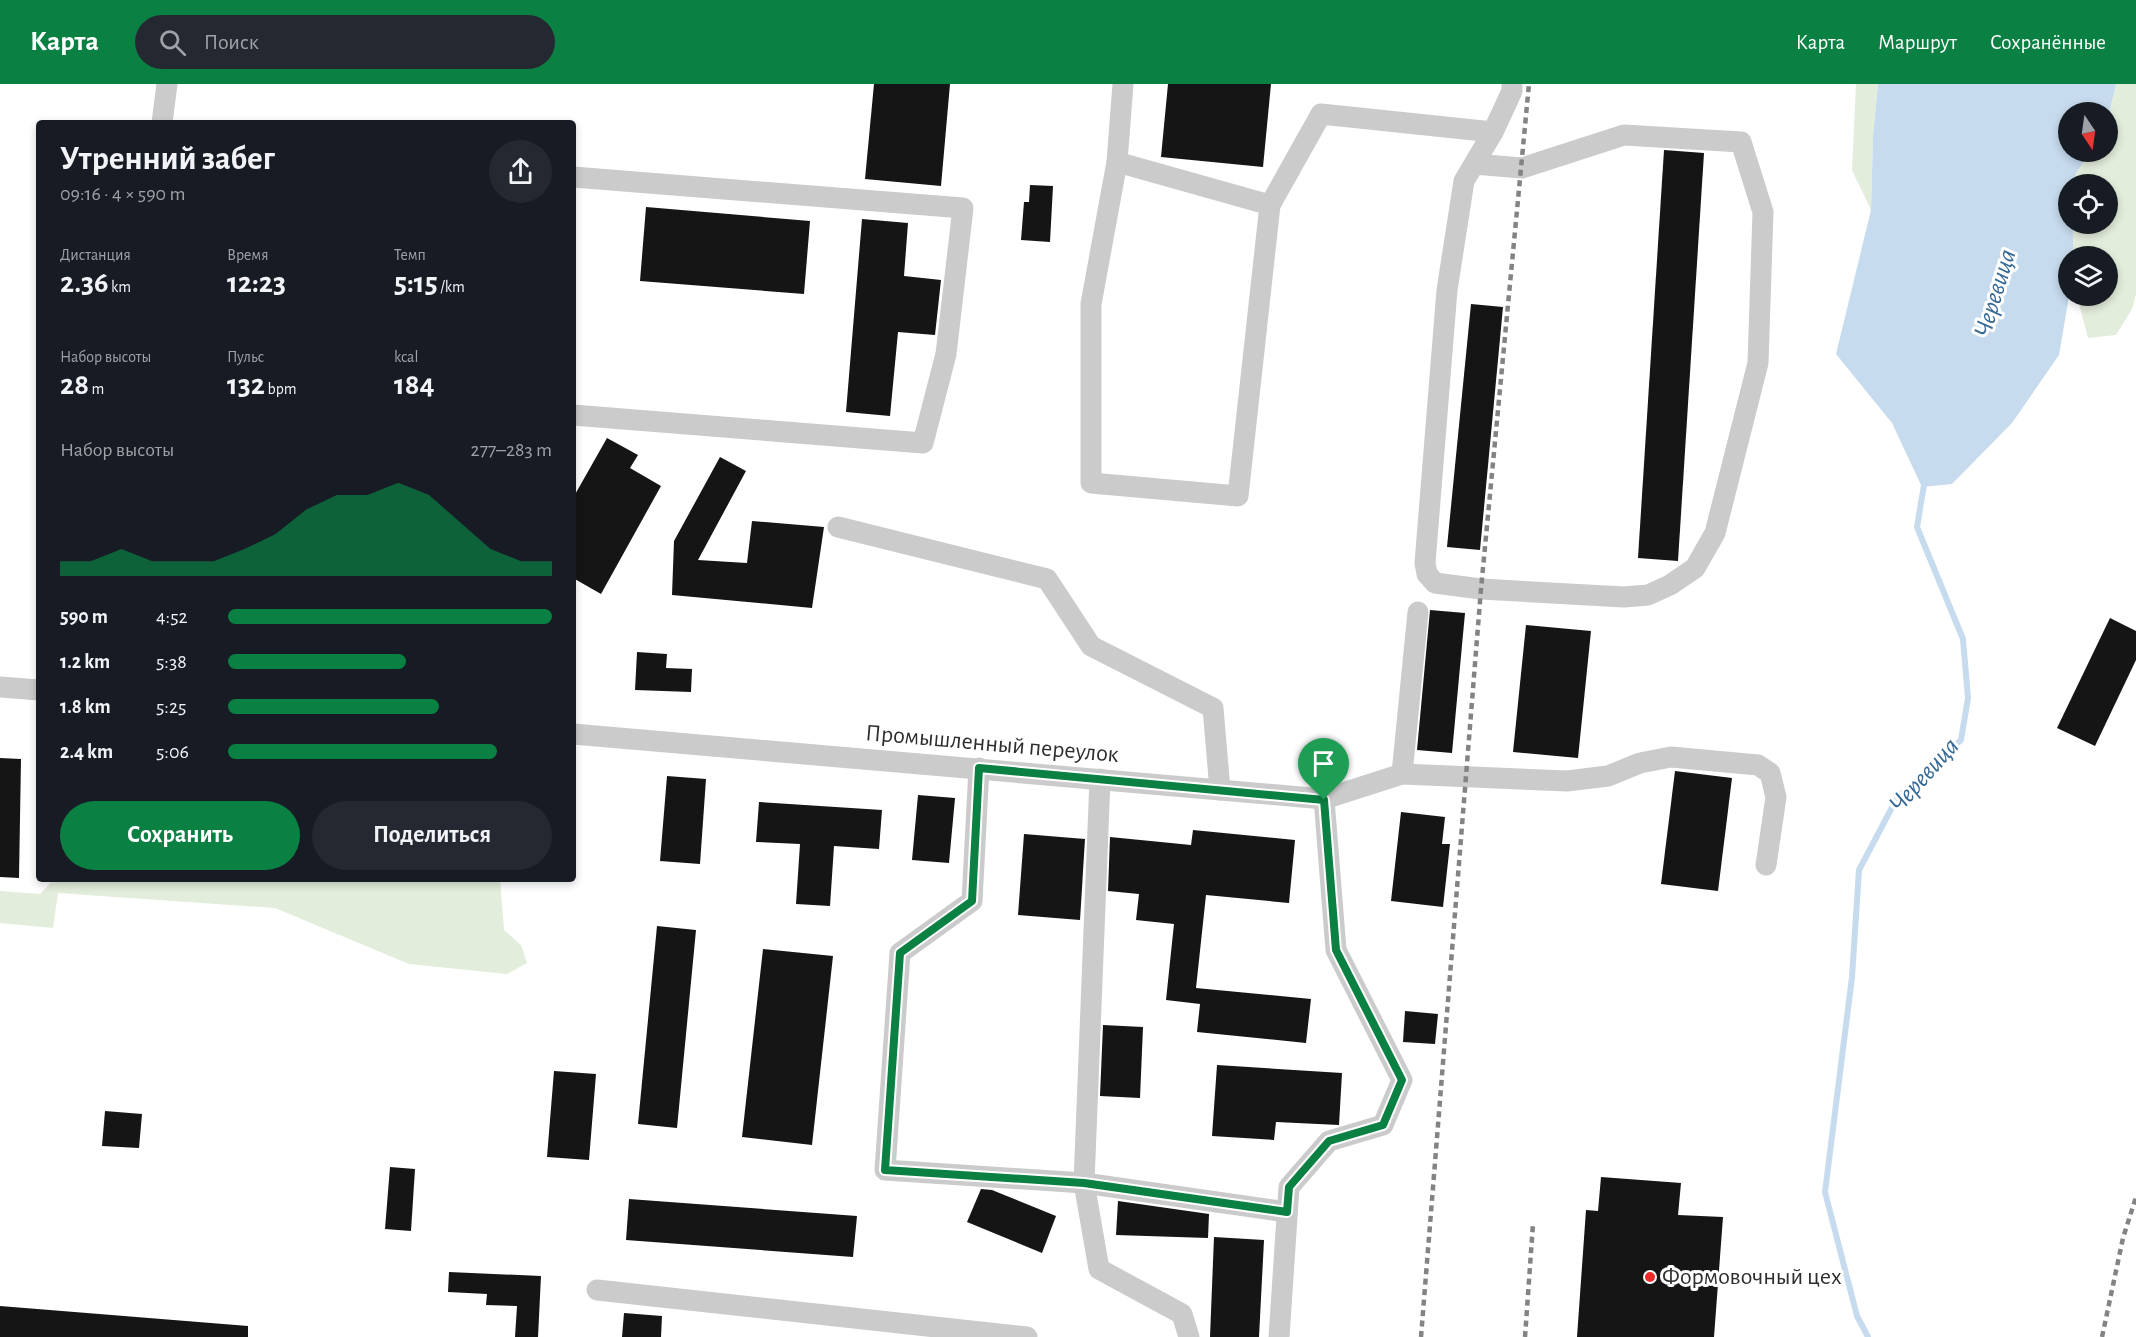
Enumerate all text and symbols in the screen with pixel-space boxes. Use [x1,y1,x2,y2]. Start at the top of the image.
search box [135,15,555,69]
icon: search [156,26,189,59]
text: Карта [30,28,99,56]
text: Поиск [204,31,259,53]
text: Карта [1796,32,1845,53]
text: Маршрут [1878,32,1957,53]
text: Сохранённые [1990,32,2106,53]
north arrow [2058,102,2118,162]
map controls [2058,102,2118,306]
button: share [489,140,552,203]
text: Утренний забег [60,143,275,176]
button: locate [2058,174,2118,234]
text: 09:16 · 4 × 590 m [60,184,185,204]
water label: Черевица [1969,246,2021,340]
button: layers [2058,246,2118,306]
text: Дистанция [60,247,131,263]
text: Время [227,247,269,263]
text: Темп [394,247,426,263]
text: 2.36 [60,268,108,298]
text: 12:23 [227,268,286,298]
text: 5:15 [394,268,438,298]
text: km [108,279,131,295]
text: /km [438,279,465,295]
text: Набор высоты [60,349,151,365]
text: Пульс [227,349,264,365]
text: kcal [394,349,418,365]
text: 28 [60,370,89,400]
text: 132 [227,370,265,400]
text: 184 [394,370,435,400]
text: m [89,381,104,397]
text: bpm [265,381,297,397]
text: Набор высоты [60,440,174,460]
text: 277–283 m [471,440,552,460]
text: 590 m [60,607,108,627]
text: 4:52 [156,607,188,627]
text: 1.2 km [60,652,110,672]
text: 5:38 [156,652,187,672]
text: 1.8 km [60,697,111,717]
text: 5:25 [156,697,186,717]
street label: Промышленный переулок [864,721,1120,767]
water label: Черевица [1884,733,1964,817]
pin [1298,738,1349,800]
text: 2.4 km [60,742,113,762]
text: 5:06 [156,742,189,762]
icon: arrive [1307,747,1340,780]
button: Сохранить [60,801,300,870]
button: Поделиться [312,801,552,870]
place label: Формовочный цех [1662,1265,1842,1289]
marker: Формовочный цех [1643,1270,1657,1284]

